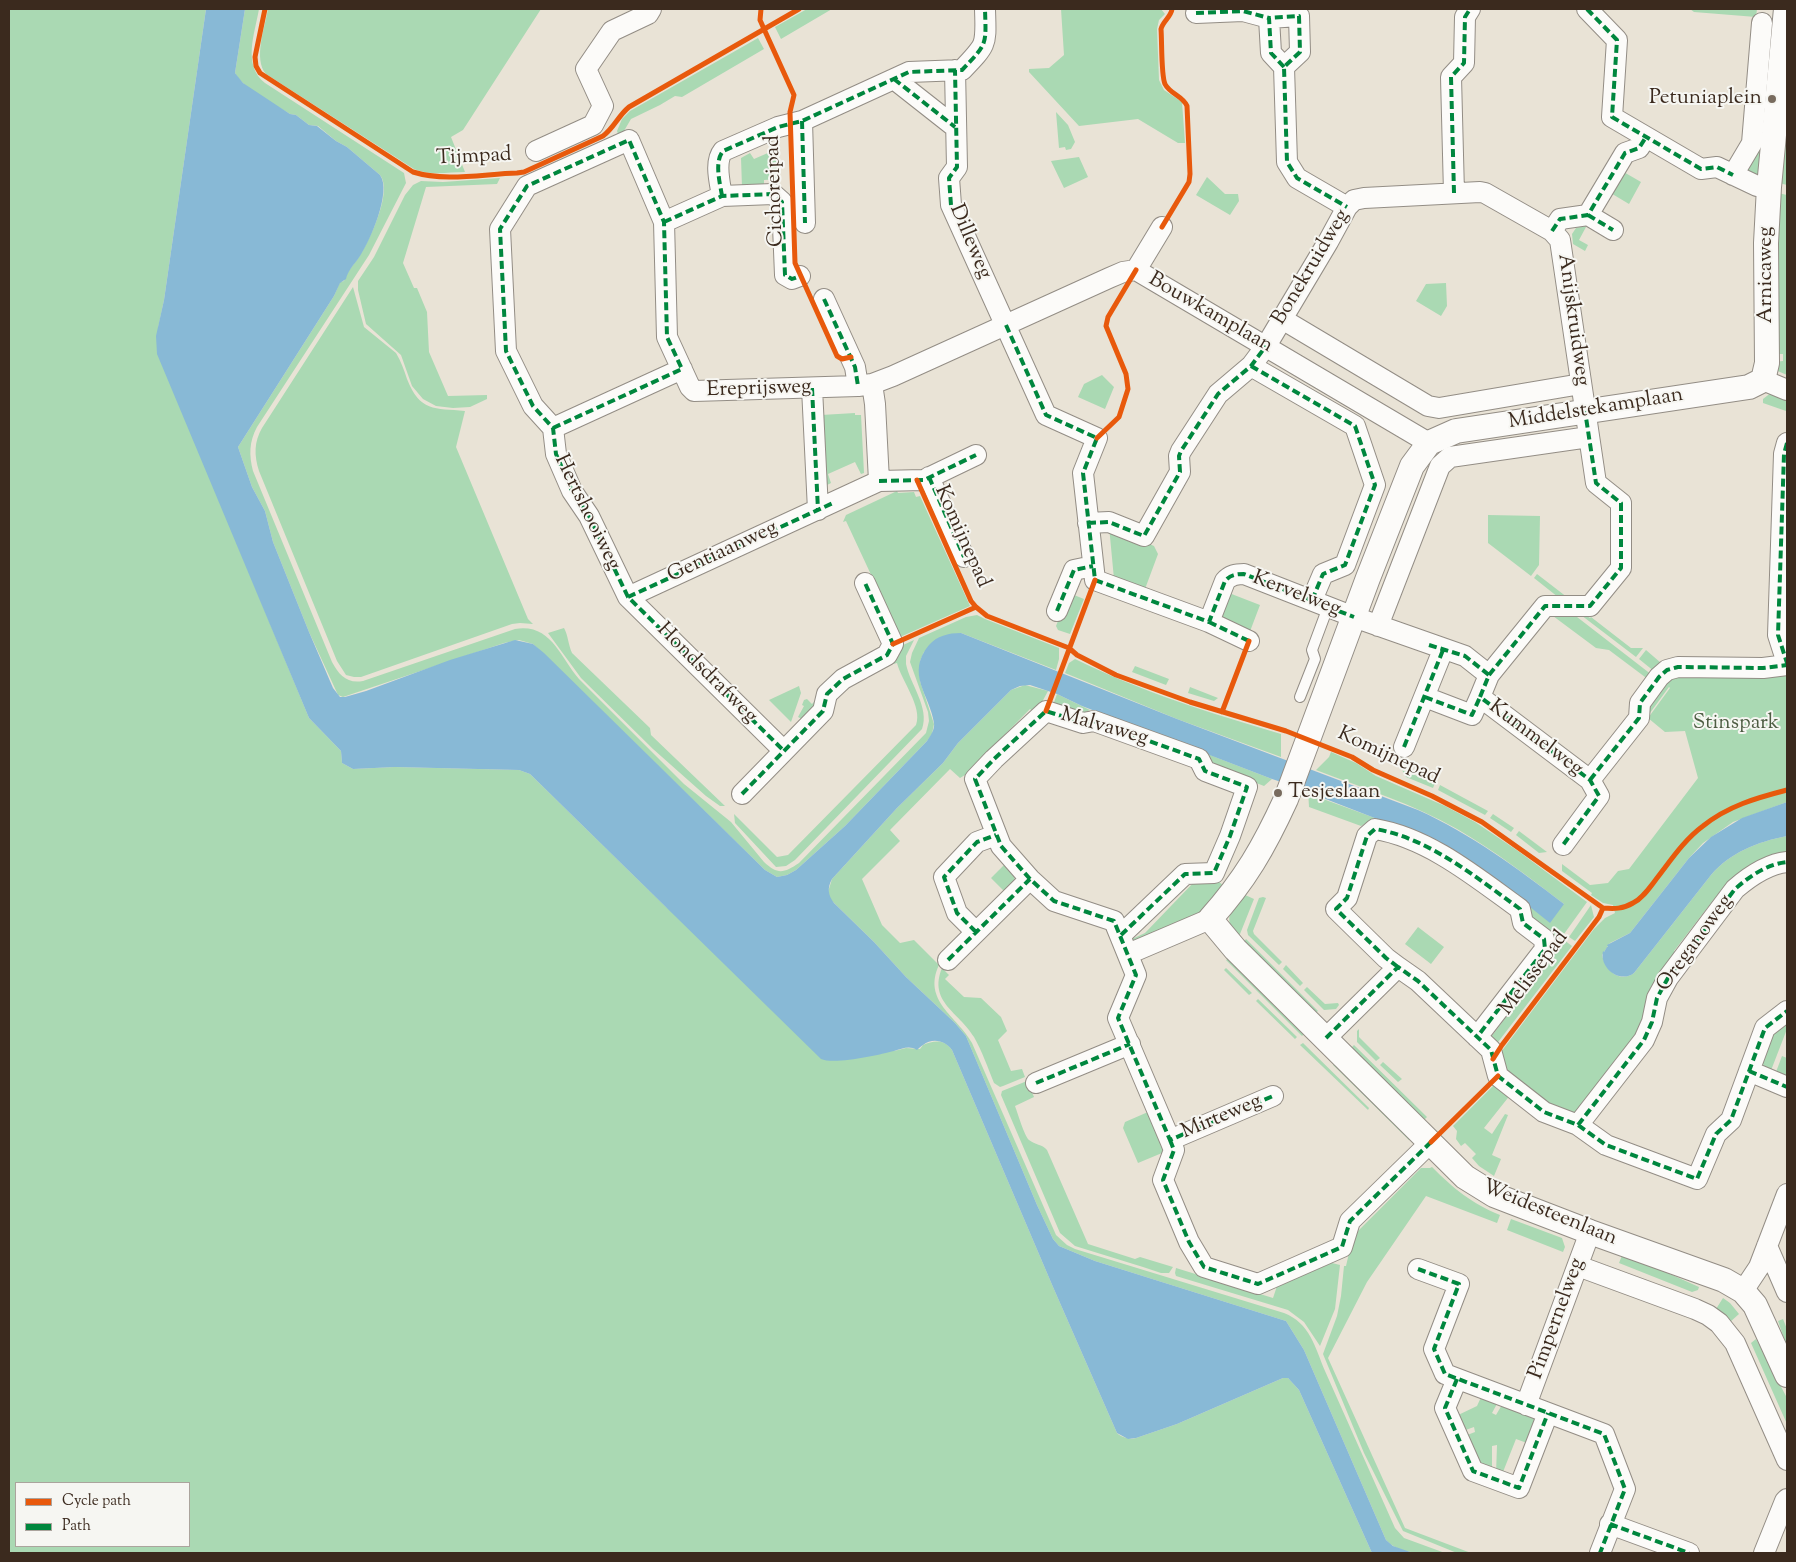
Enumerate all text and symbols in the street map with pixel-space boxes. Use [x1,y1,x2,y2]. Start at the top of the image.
place label: Petuniaplein [1649,86,1762,112]
marker: Petuniaplein [1766,93,1778,105]
street label: Cichoreipad [761,135,791,247]
street label: Tijmpad [436,143,512,173]
street label: Dilleweg [942,201,996,283]
street label: Bonekruidweg [1268,206,1356,330]
street label: Arnicaweg [1754,227,1780,323]
street label: Anijskruidweg [1550,252,1594,388]
street label: Bouwkamplaan [1143,268,1277,360]
street label: Ereprijsweg [706,376,812,404]
street label: Middelstekamplaan [1507,384,1685,436]
street label: Hertshooiweg [547,451,625,575]
street label: Komijnepad [927,482,995,592]
street label: Gentiaanweg [664,517,782,589]
street label: Kervelweg [1248,567,1344,623]
street label: Hondsdrafweg [650,618,762,730]
street label: Kummelweg [1483,695,1587,783]
street label: Malvaweg [1057,703,1151,753]
park label: Stinspark [1693,711,1779,737]
street label: Komijnepad [1333,722,1443,792]
place label: Tesjeslaan [1288,780,1381,806]
marker: Tesjeslaan [1272,787,1284,799]
street label: Oreganoweg [1652,891,1740,997]
street label: Melissepad [1495,927,1575,1021]
street label: Mirteweg [1178,1090,1266,1146]
street label: Weidesteenlaan [1478,1175,1620,1253]
street label: Pimpernelweg [1525,1255,1591,1383]
legend [15,1482,190,1547]
text: Cycle path [62,1491,131,1512]
text: Path [62,1516,91,1537]

